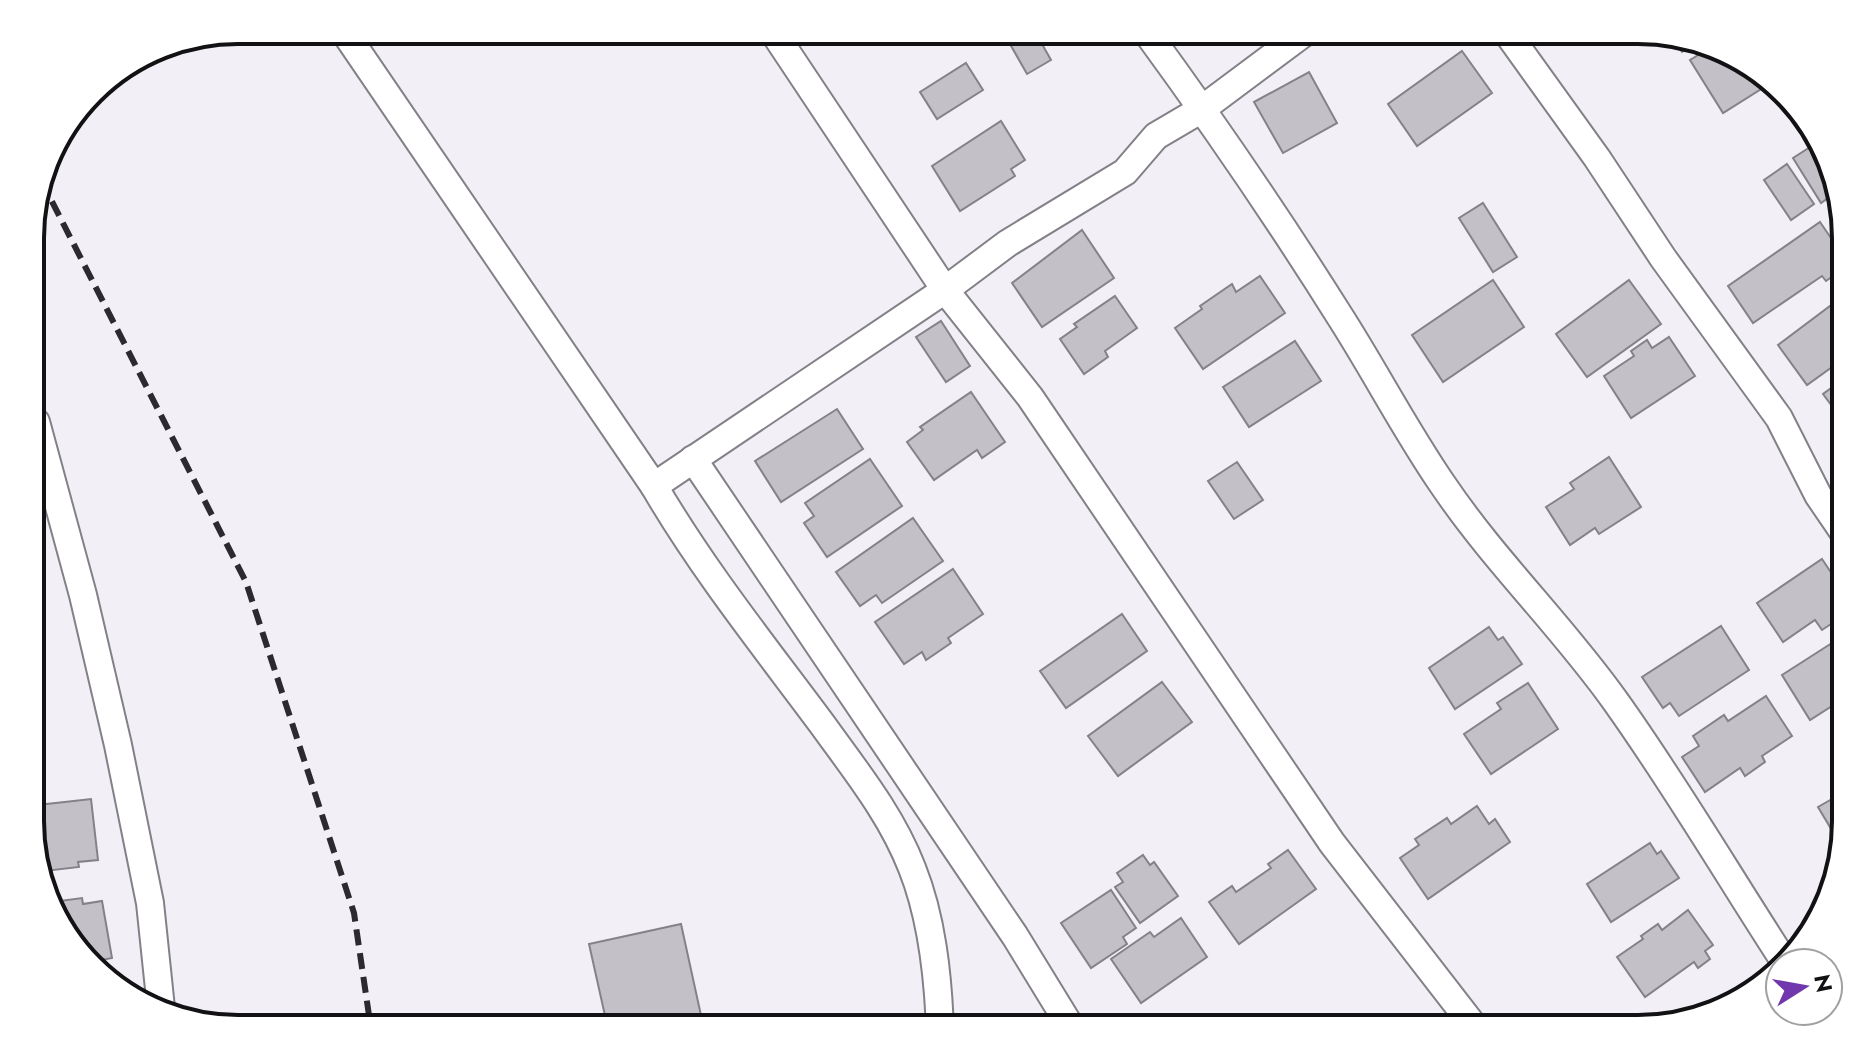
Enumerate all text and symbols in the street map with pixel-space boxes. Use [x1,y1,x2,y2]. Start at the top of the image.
north arrow [1764,947,1844,1027]
text: N [1806,972,1841,995]

